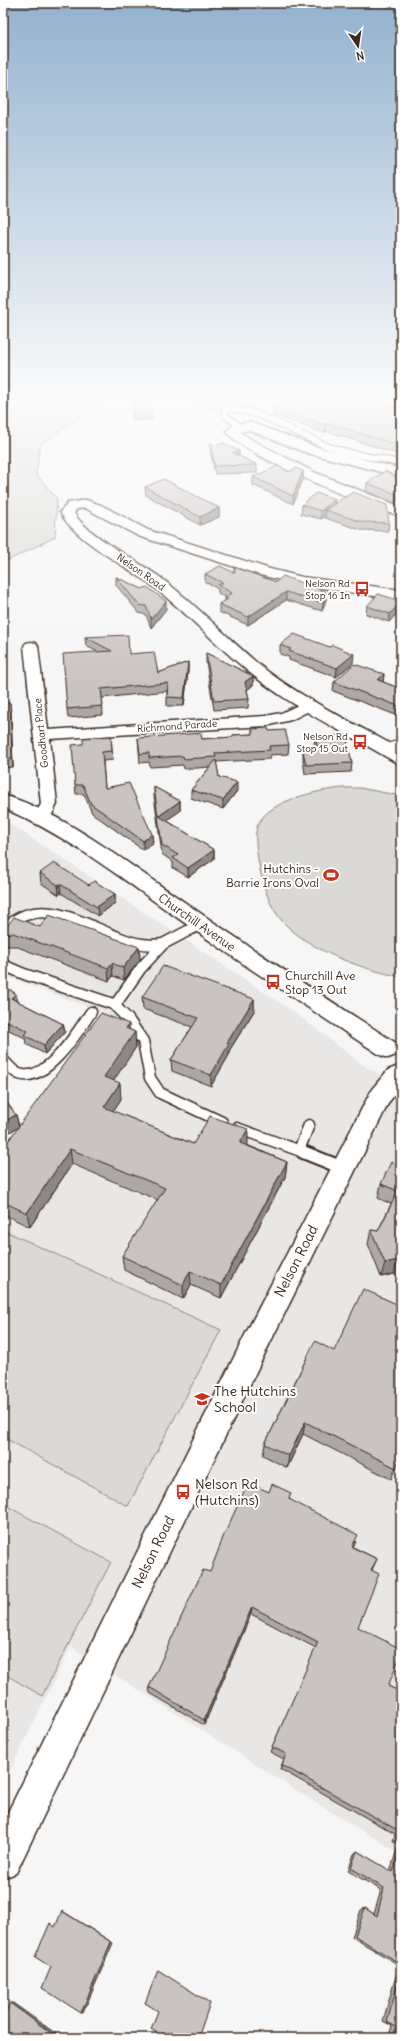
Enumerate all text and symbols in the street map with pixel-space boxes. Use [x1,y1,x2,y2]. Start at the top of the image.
north arrow [338,26,378,66]
text: N [355,48,366,63]
street label: Nelson Road [114,551,168,594]
place label: Nelson Rd Stop 16 In [305,577,350,602]
bus stop icon: Nelson Rd Stop 16 In [353,580,371,598]
street label: Goodhart Place [31,698,51,768]
street label: Richmond Parade [137,717,217,735]
place label: Nelson Rd Stop 15 Out [296,730,349,755]
bus stop icon: Nelson Rd Stop 15 Out [351,733,369,751]
place label: Hutchins - Barrie Irons Oval [226,861,319,890]
sports icon: Hutchins - Barrie Irons Oval [322,866,340,884]
street label: Churchill Avenue [156,890,238,954]
place label: Churchill Ave Stop 13 Out [285,968,355,997]
bus stop icon: Churchill Ave Stop 13 Out [264,973,282,991]
street label: Nelson Road [270,1222,322,1300]
place label: The Hutchins School [214,1382,296,1416]
school or university icon: The Hutchins School [193,1390,211,1408]
place label: Nelson Rd (Hutchins) [195,1475,259,1509]
bus stop icon: Nelson Rd (Hutchins) [174,1483,192,1501]
street label: Nelson Road [128,1513,178,1591]

